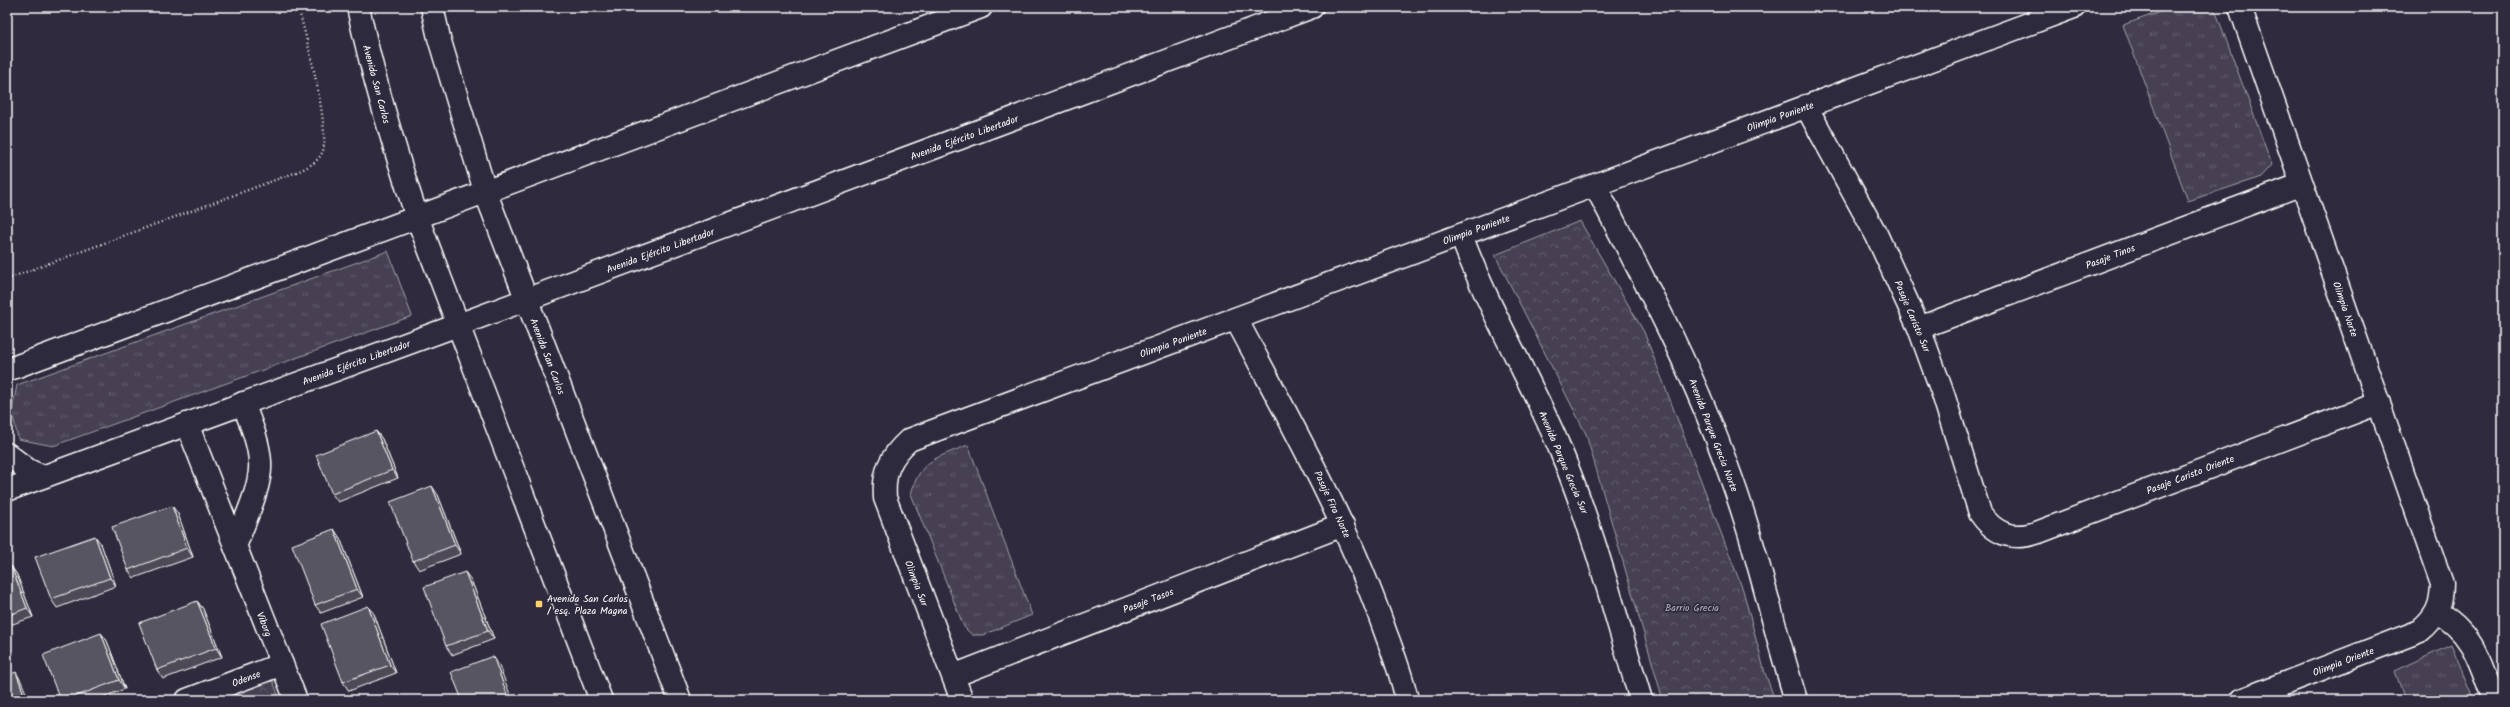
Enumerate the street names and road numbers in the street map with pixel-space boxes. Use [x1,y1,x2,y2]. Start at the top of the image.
street label: Avenida San Carlos [358,43,394,126]
street label: Olimpia Poniente [1744,97,1817,137]
street label: Avenida Ejército Libertador [908,111,1021,165]
street label: Olimpia Poniente [1440,210,1513,250]
street label: Avenida Ejército Libertador [604,224,717,278]
street label: Pasaje Tinos [2083,240,2138,274]
street label: Pasaje Caristo Sur [1890,278,1935,355]
street label: Olimpia Norte [2328,279,2362,340]
street label: Avenida San Carlos [525,316,569,398]
street label: Olimpia Poniente [1137,323,1210,363]
street label: Avenida Ejército Libertador [300,336,413,390]
street label: Avenida Parque Grecia Norte [1684,376,1742,495]
street label: Avenida Parque Grecia Sur [1534,408,1592,517]
street label: Pasaje Caristo Oriente [2144,451,2237,499]
street label: Pasaje Fira Norte [1309,468,1355,541]
street label: Olimpia Sur [900,558,932,609]
street label: Pasaje Tasos [1121,584,1177,618]
street label: Viborg [252,610,276,639]
street label: Olimpia Oriente [2310,643,2377,681]
street label: Odense [230,666,264,692]

